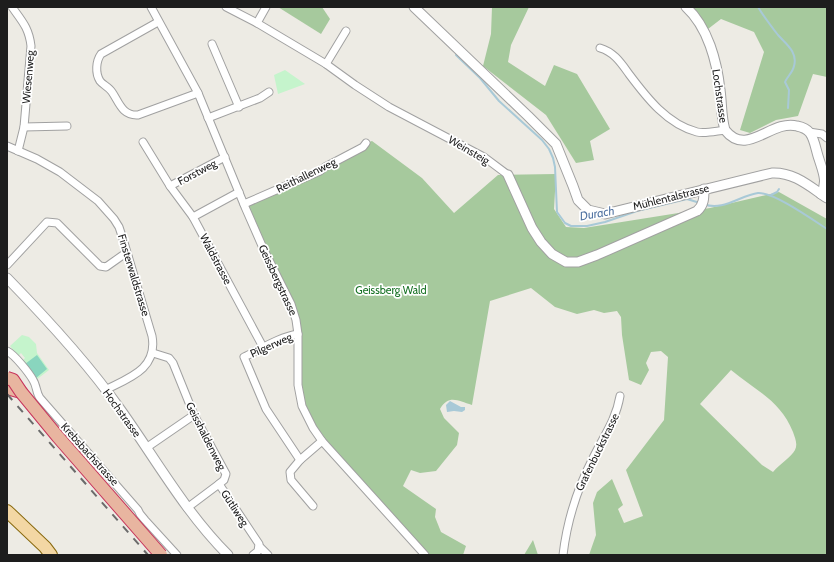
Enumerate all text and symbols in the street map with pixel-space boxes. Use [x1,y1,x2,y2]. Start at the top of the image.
street label: Wiesenweg [19,49,37,104]
street label: Lochstrasse [709,68,731,124]
street label: Weinsteig [446,133,493,168]
street label: Reithallenweg [274,154,339,196]
street label: Forstweg [175,156,219,188]
street label: Mühlentalstrasse [631,181,711,213]
water label: Durach [578,203,616,223]
street label: Waldstrasse [197,231,235,287]
street label: Finsterwaldstrasse [115,232,153,318]
street label: Geissbergstrasse [255,242,301,318]
park label: Geissberg Wald [355,283,427,297]
street label: Pilgerweg [248,329,295,361]
street label: Hochstrasse [100,386,144,440]
street label: Geisshaldenweg [183,399,230,473]
street label: Grafenbuckstrasse [572,411,622,493]
street label: Krebsbachstrasse [58,420,122,489]
street label: Gütliweg [218,487,252,529]

